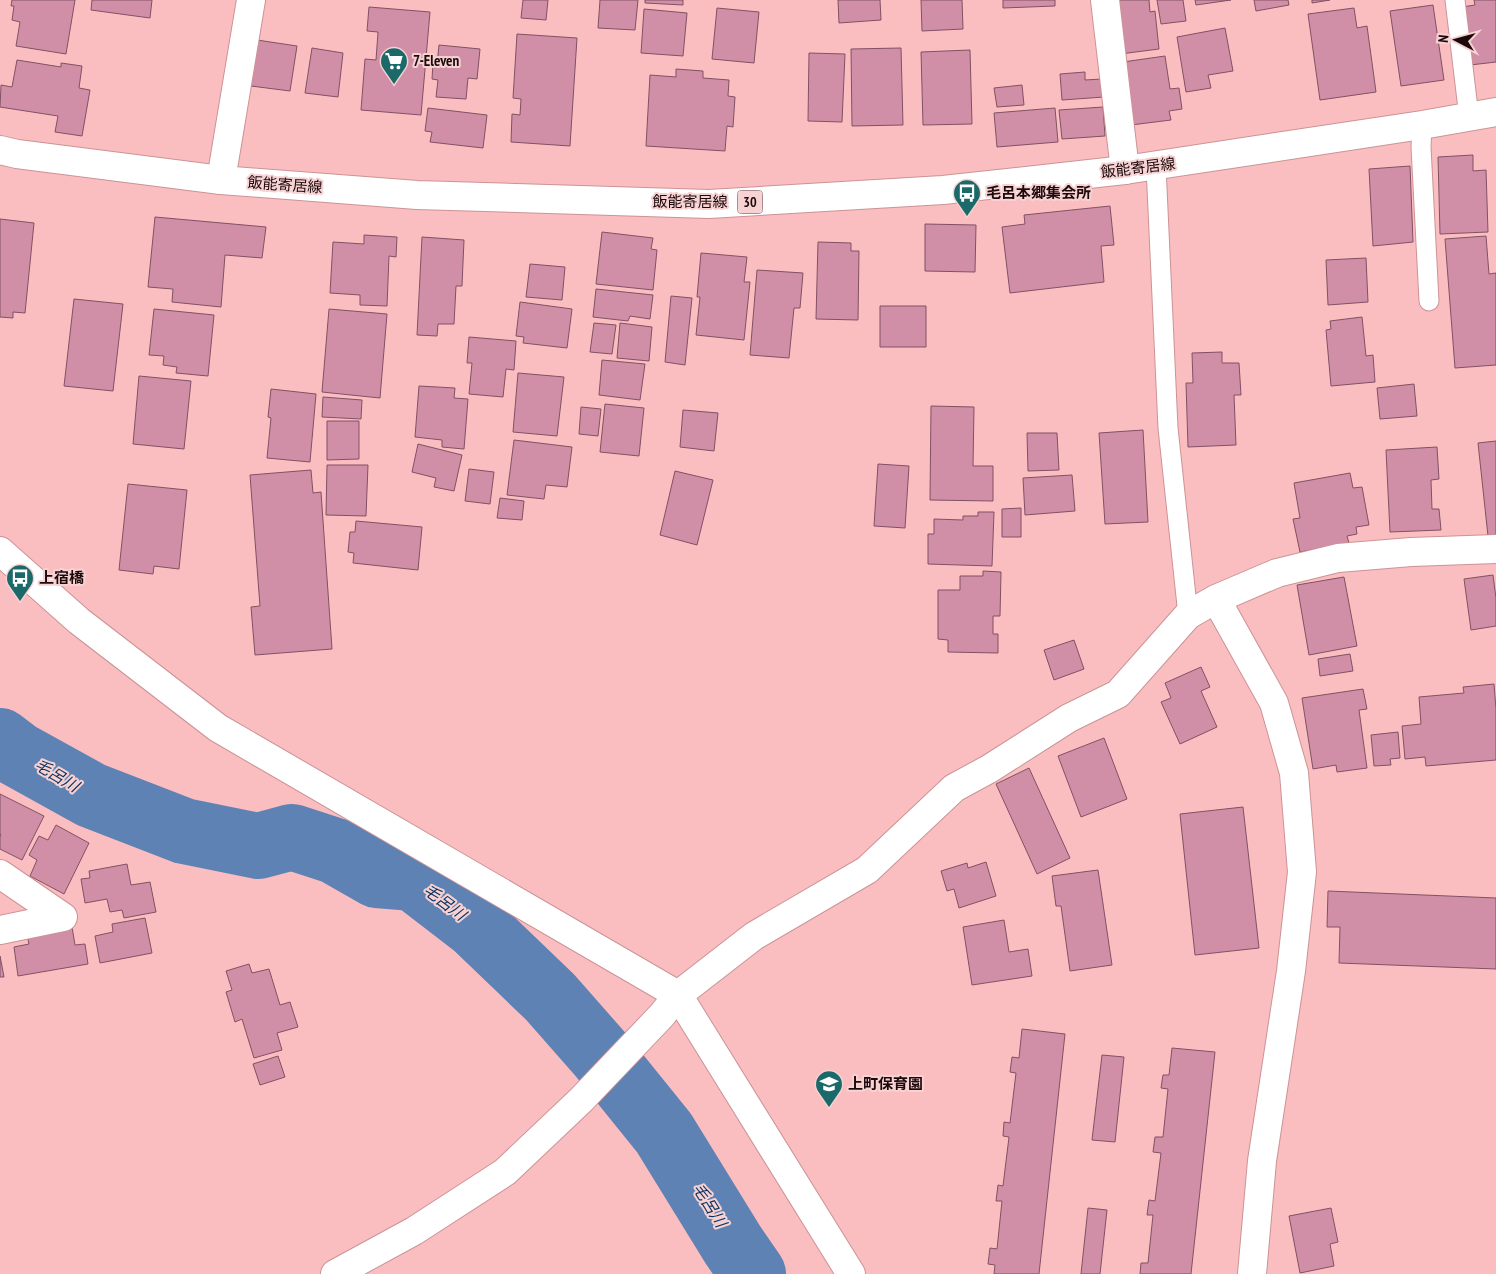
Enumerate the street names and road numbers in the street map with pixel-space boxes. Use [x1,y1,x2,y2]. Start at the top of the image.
street label: 飯能寄居線 [1100,154,1176,182]
street label: 飯能寄居線 [247,172,323,197]
road number: 30 [738,190,762,213]
street label: 飯能寄居線 [652,192,728,211]

